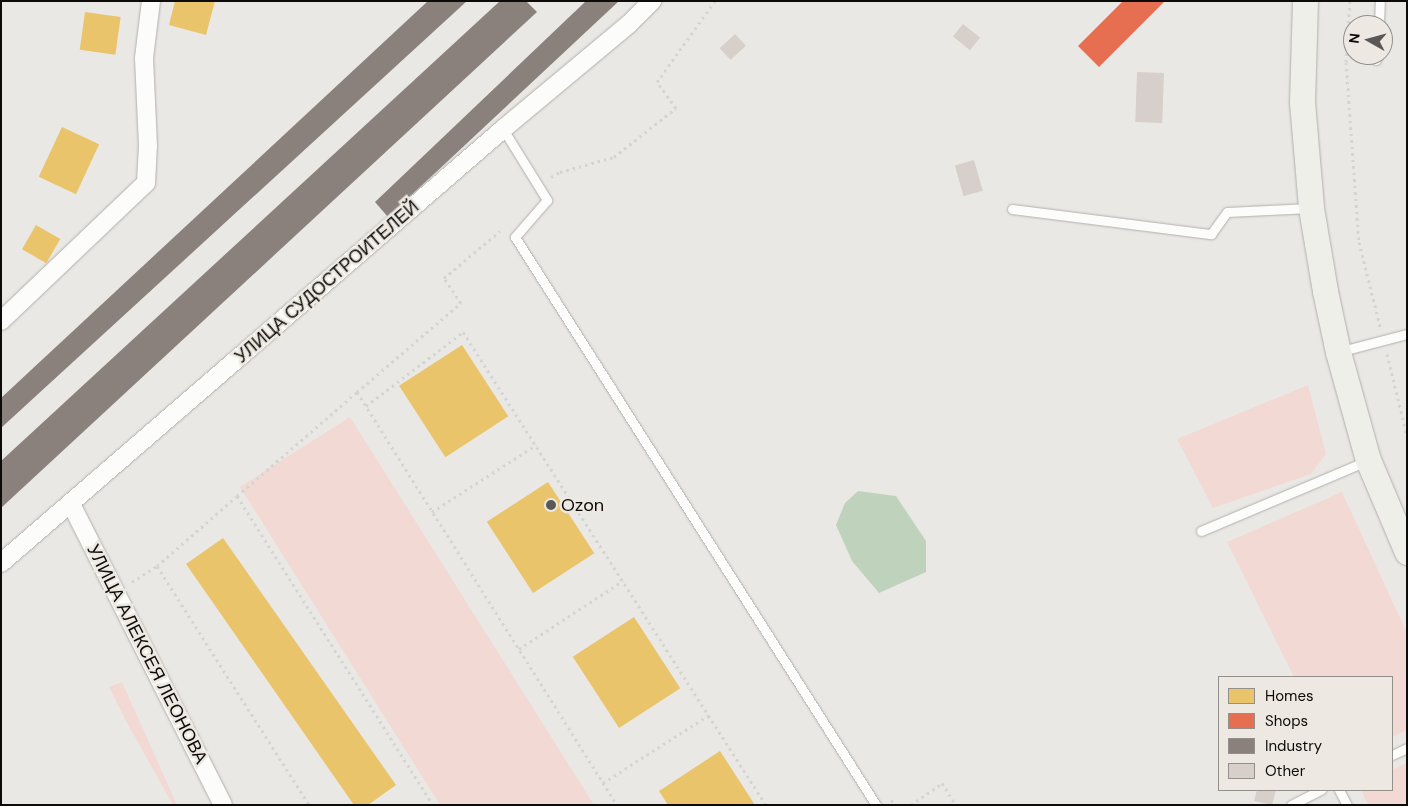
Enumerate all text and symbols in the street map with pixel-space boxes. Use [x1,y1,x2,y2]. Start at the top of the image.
north arrow [1343,15,1393,65]
text: N [1345,32,1364,44]
street label: УЛИЦА СУДОСТРОИТЕЛЕЙ [231,196,423,368]
place label: Ozon [561,494,604,516]
marker: Ozon [545,499,557,511]
street label: УЛИЦА АЛЕКСЕЯ ЛЕОНОВА [82,541,212,767]
legend [1218,676,1393,791]
text: Homes [1265,686,1314,706]
text: Shops [1265,711,1308,731]
text: Industry [1265,736,1322,756]
text: Other [1265,761,1305,781]

